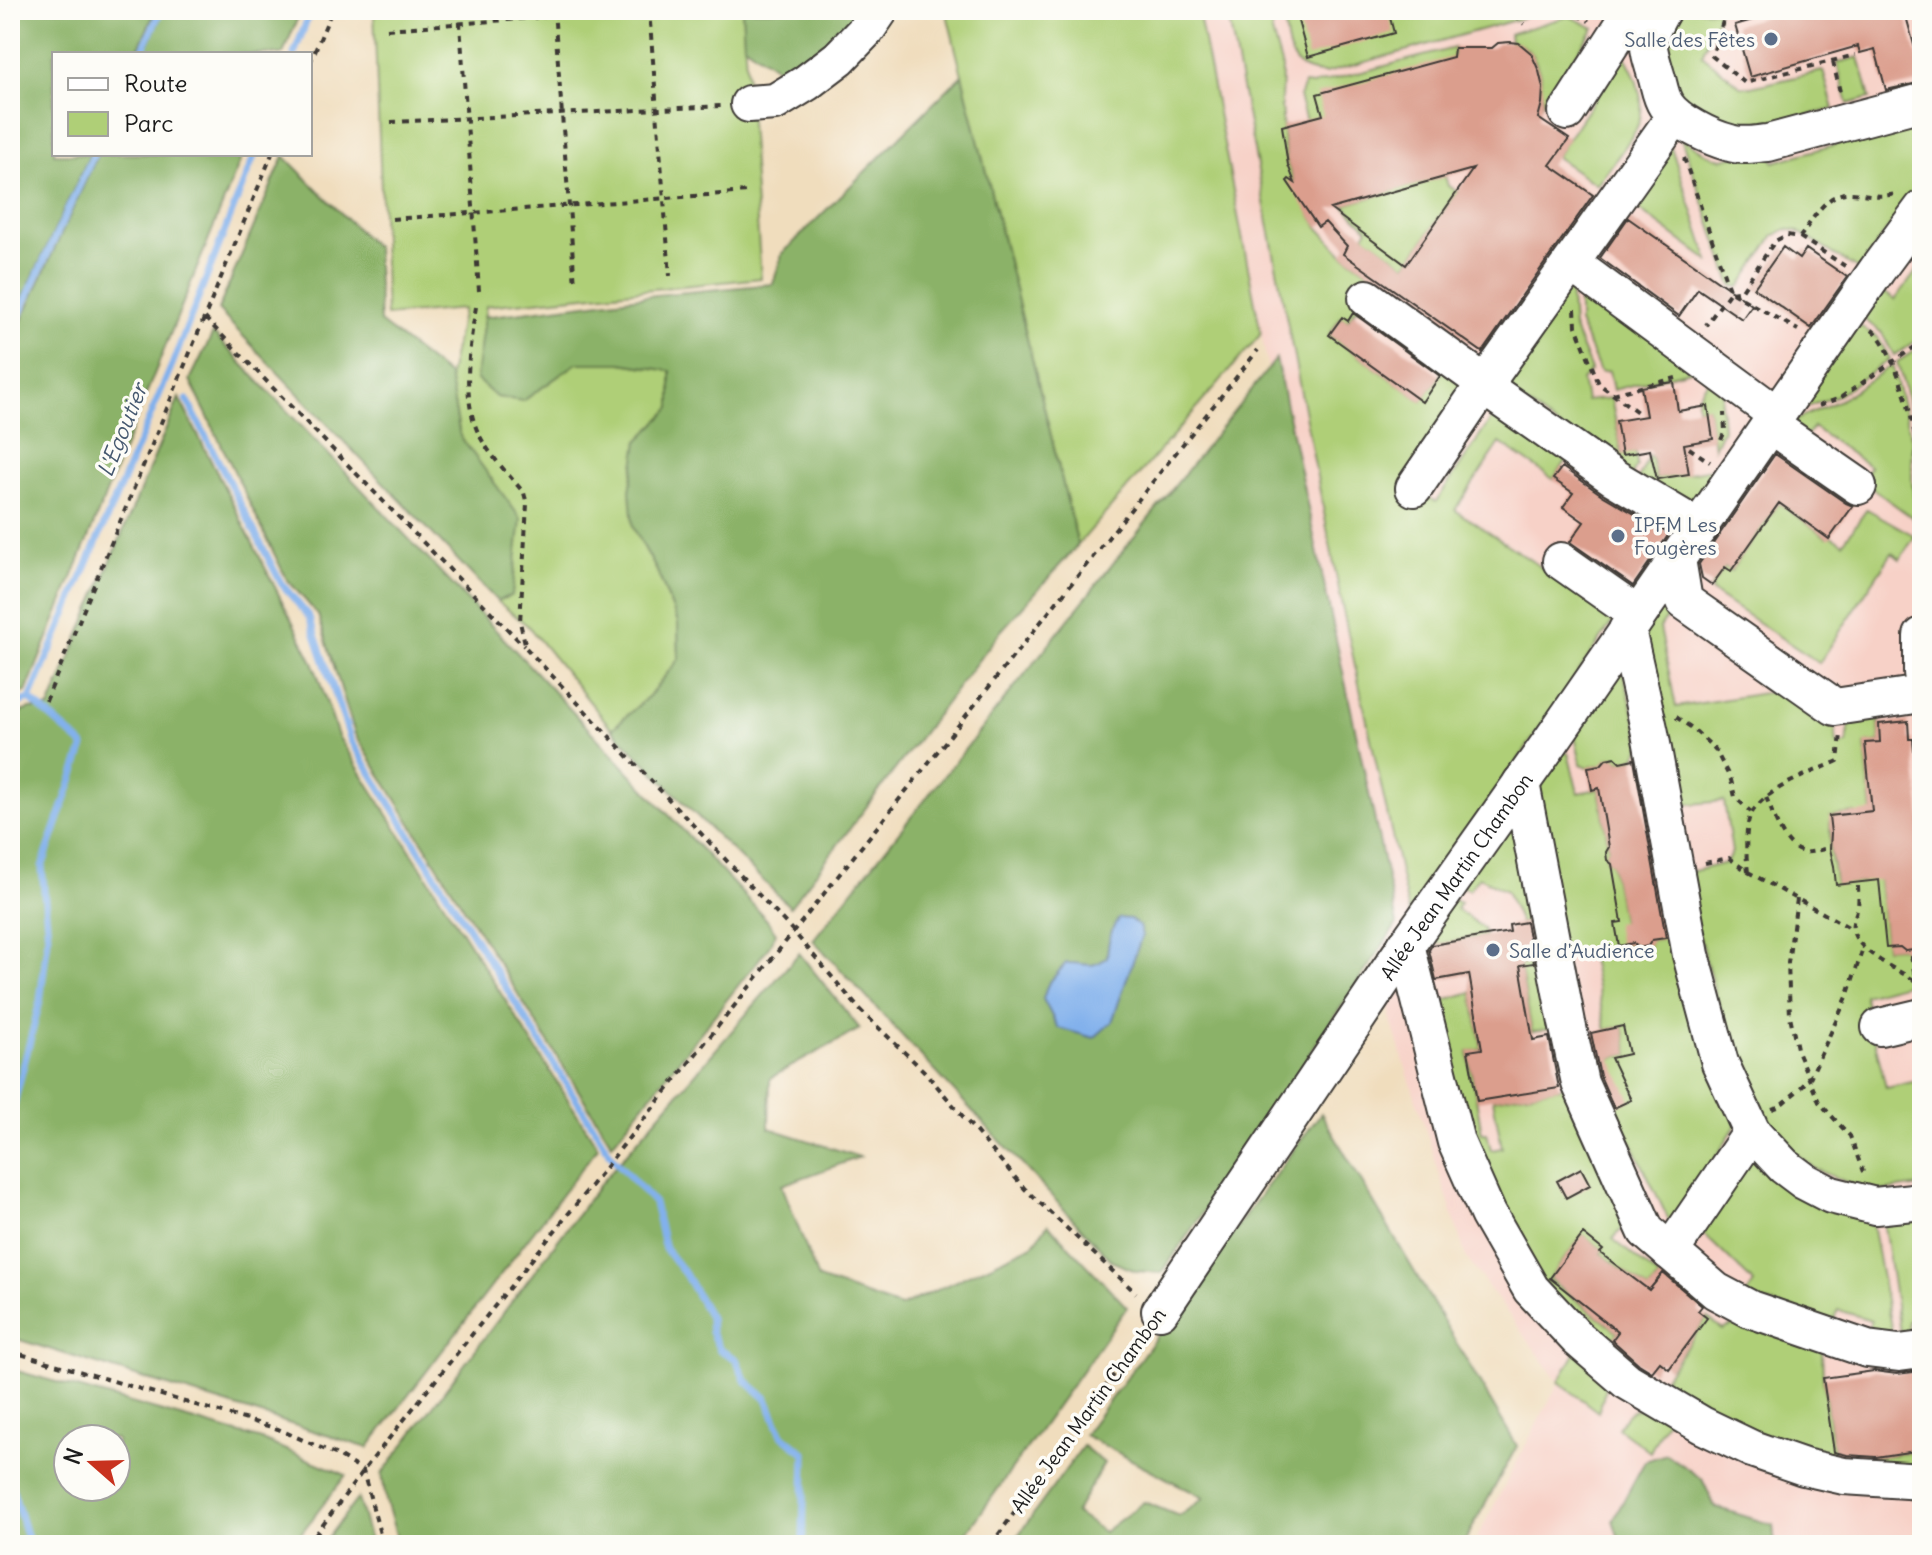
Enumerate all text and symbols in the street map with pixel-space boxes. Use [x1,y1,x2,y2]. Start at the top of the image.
place label: Salle des Fêtes [1624,27,1755,52]
marker: Salle des Fêtes [1762,30,1780,48]
legend [52,52,312,156]
text: Route [124,68,187,98]
text: Parc [124,108,173,138]
water label: L'Egoutier [91,377,154,480]
place label: IPFM Les Fougères [1634,512,1717,560]
marker: IPFM Les Fougères [1609,527,1627,545]
street label: Allée Jean Martin Chambon [1374,768,1537,984]
place label: Salle d'Audience [1509,938,1655,963]
marker: Salle d'Audience [1484,941,1502,959]
street label: Allée Jean Martin Chambon [1005,1303,1171,1517]
north arrow [52,1423,132,1503]
text: N [57,1444,89,1468]

